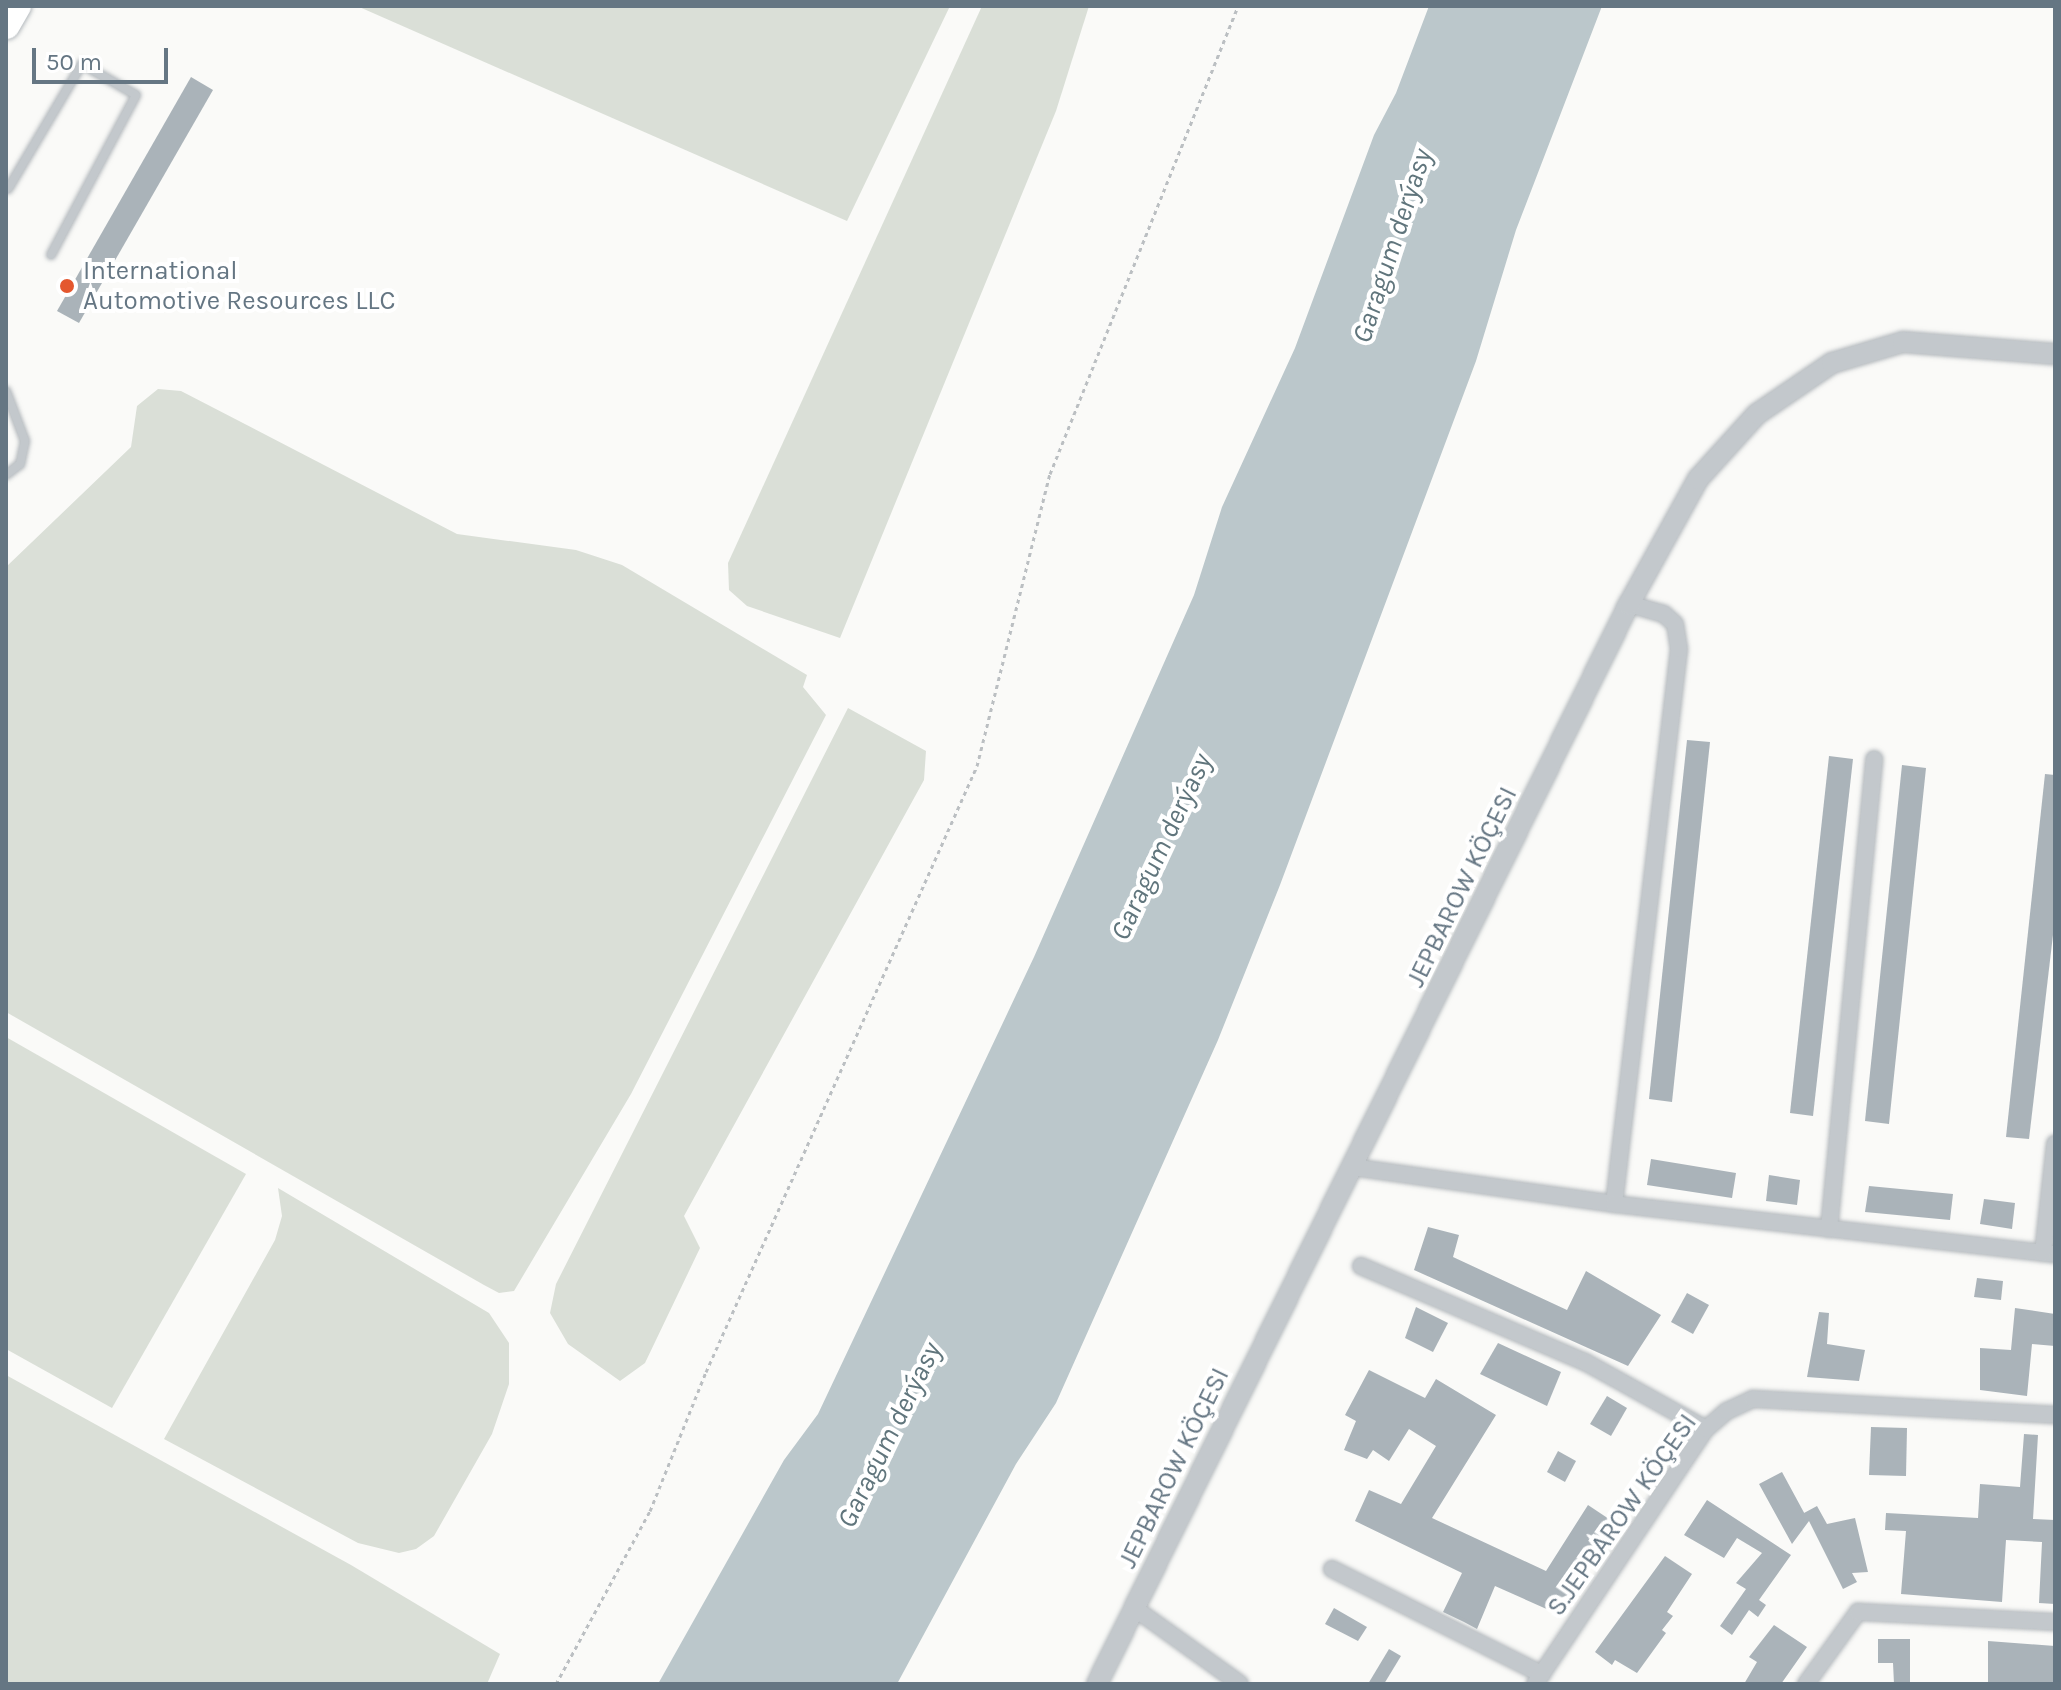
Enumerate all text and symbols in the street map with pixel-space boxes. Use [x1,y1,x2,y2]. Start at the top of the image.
scale bar [36,32,172,82]
text: 50 m [46,48,102,76]
water label: Garagum derýasy [1345,145,1439,347]
place label: International Automotive Resources LLC [83,255,395,316]
marker: International Automotive Resources LLC [58,277,76,295]
water label: Garagum derýasy [1103,748,1219,946]
street label: JEPBAROW KÖÇESI [1400,782,1524,992]
water label: Garagum derýasy [830,1337,948,1533]
street label: JEPBAROW KÖÇESI [1112,1363,1236,1573]
street label: S.JEPBAROW KÖÇESI [1541,1408,1703,1622]

